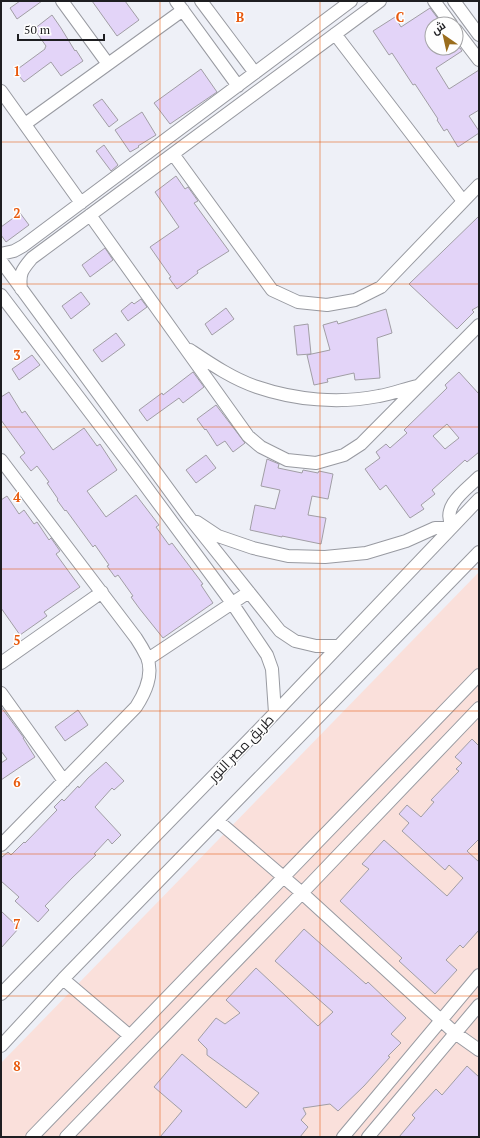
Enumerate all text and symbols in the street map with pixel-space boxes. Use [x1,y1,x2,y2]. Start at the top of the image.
text: B [236,8,244,26]
text: C [396,8,404,26]
scale bar [18,16,104,42]
north arrow [424,16,464,56]
text: ش [429,18,448,37]
text: 50 m [24,22,51,37]
text: 1 [13,62,21,80]
text: 2 [13,204,21,222]
text: 3 [13,346,21,364]
text: 4 [13,488,21,506]
text: 5 [13,631,21,649]
street label: طريق مصر النور [203,710,278,786]
text: 6 [13,773,21,791]
text: 7 [13,915,21,933]
text: 8 [13,1057,21,1075]

